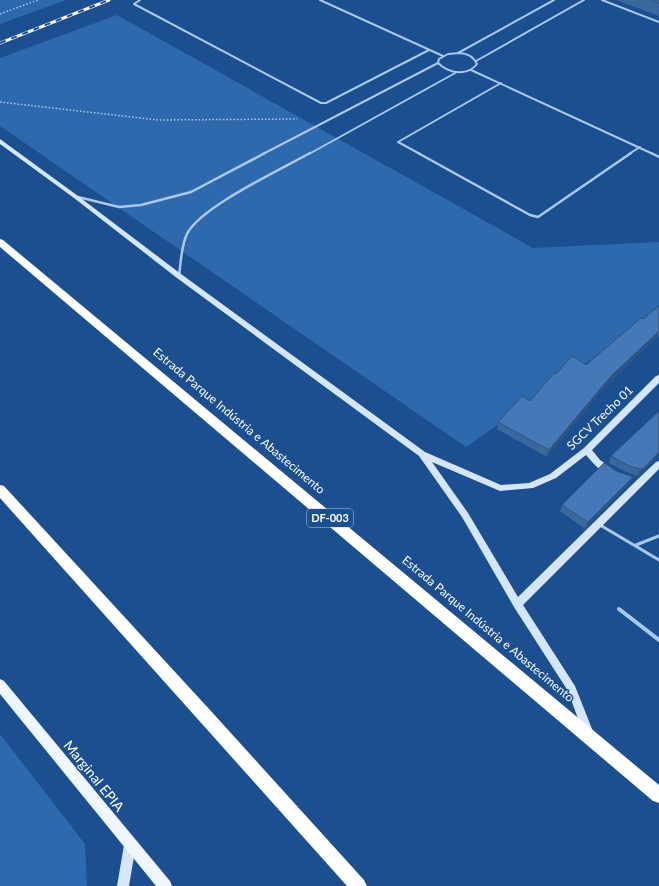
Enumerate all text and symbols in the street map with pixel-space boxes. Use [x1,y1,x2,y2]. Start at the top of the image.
street label: Estrada Parque Indústria e Abastecimento [150,344,328,497]
street label: SGCV Trecho 01 [563,382,636,453]
road number: DF-003 [307,509,353,527]
street label: Estrada Parque Indústria e Abastecimento [399,552,577,705]
street label: Marginal EPIA [60,737,129,815]

